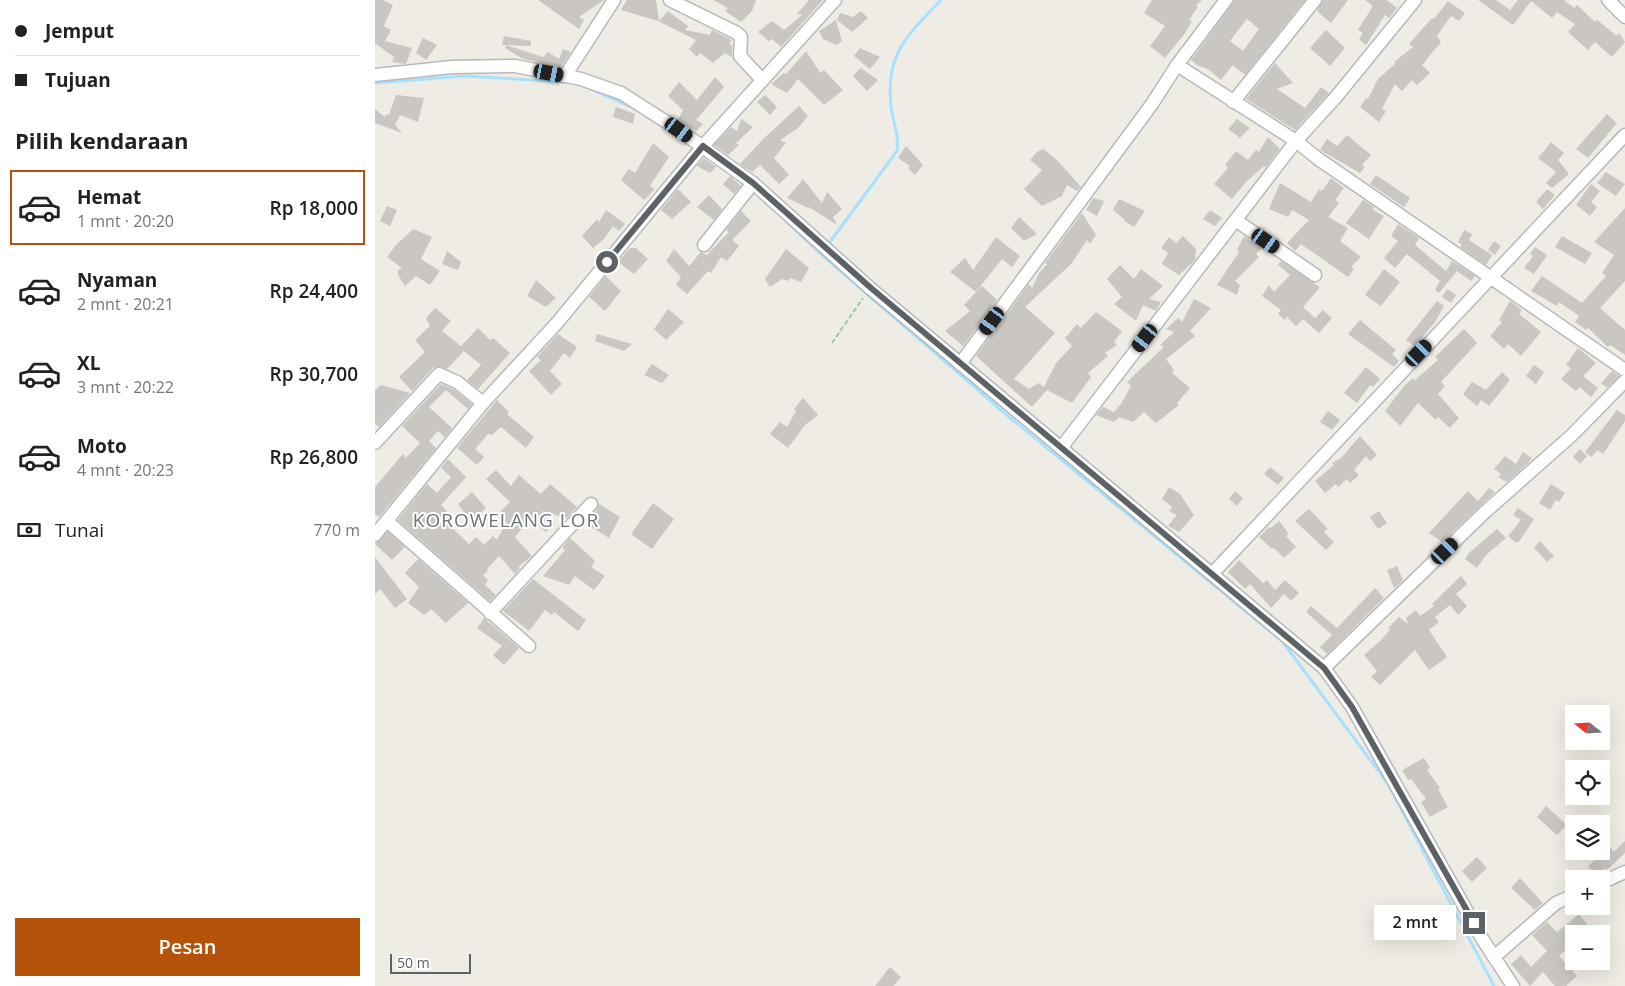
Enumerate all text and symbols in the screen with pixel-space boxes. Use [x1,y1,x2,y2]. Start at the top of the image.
text: Jemput [45,18,114,44]
car [532,63,565,83]
text: Tujuan [45,67,111,93]
car [662,115,695,145]
text: Pilih kendaraan [15,125,188,155]
text: Hemat [77,184,141,210]
icon: car [17,185,62,230]
text: Rp 18,000 [270,195,358,221]
text: 1 mnt · 20:20 [77,210,174,232]
car [1249,226,1282,256]
route start [596,251,618,273]
text: Nyaman [77,267,157,293]
icon: car [17,268,62,313]
text: Rp 24,400 [270,278,358,304]
text: 2 mnt · 20:21 [77,293,174,315]
car [977,304,1006,338]
car [1129,322,1160,354]
car [1403,337,1434,369]
text: XL [77,350,100,376]
icon: car [17,351,62,396]
text: Rp 30,700 [270,361,358,387]
text: 3 mnt · 20:22 [77,376,174,398]
text: Moto [77,433,127,459]
icon: car [17,434,62,479]
text: Rp 26,800 [270,444,358,470]
text: 4 mnt · 20:23 [77,459,174,481]
district label: KOROWELANG LOR [413,507,599,533]
icon: cash [15,516,43,544]
text: Tunai [55,517,104,543]
text: 770 m [314,519,360,541]
car [1429,535,1461,567]
north arrow [1565,705,1610,750]
map controls [1565,705,1610,970]
button: locate [1565,760,1610,805]
button: layers [1565,815,1610,860]
button: + [1565,870,1610,915]
callout: 2 mnt [1374,906,1457,940]
text: 2 mnt [1392,911,1438,933]
route end [1463,912,1485,934]
button: Pesan [15,918,360,976]
button: − [1565,925,1610,970]
scale bar [390,951,471,974]
text: 50 m [397,953,430,972]

